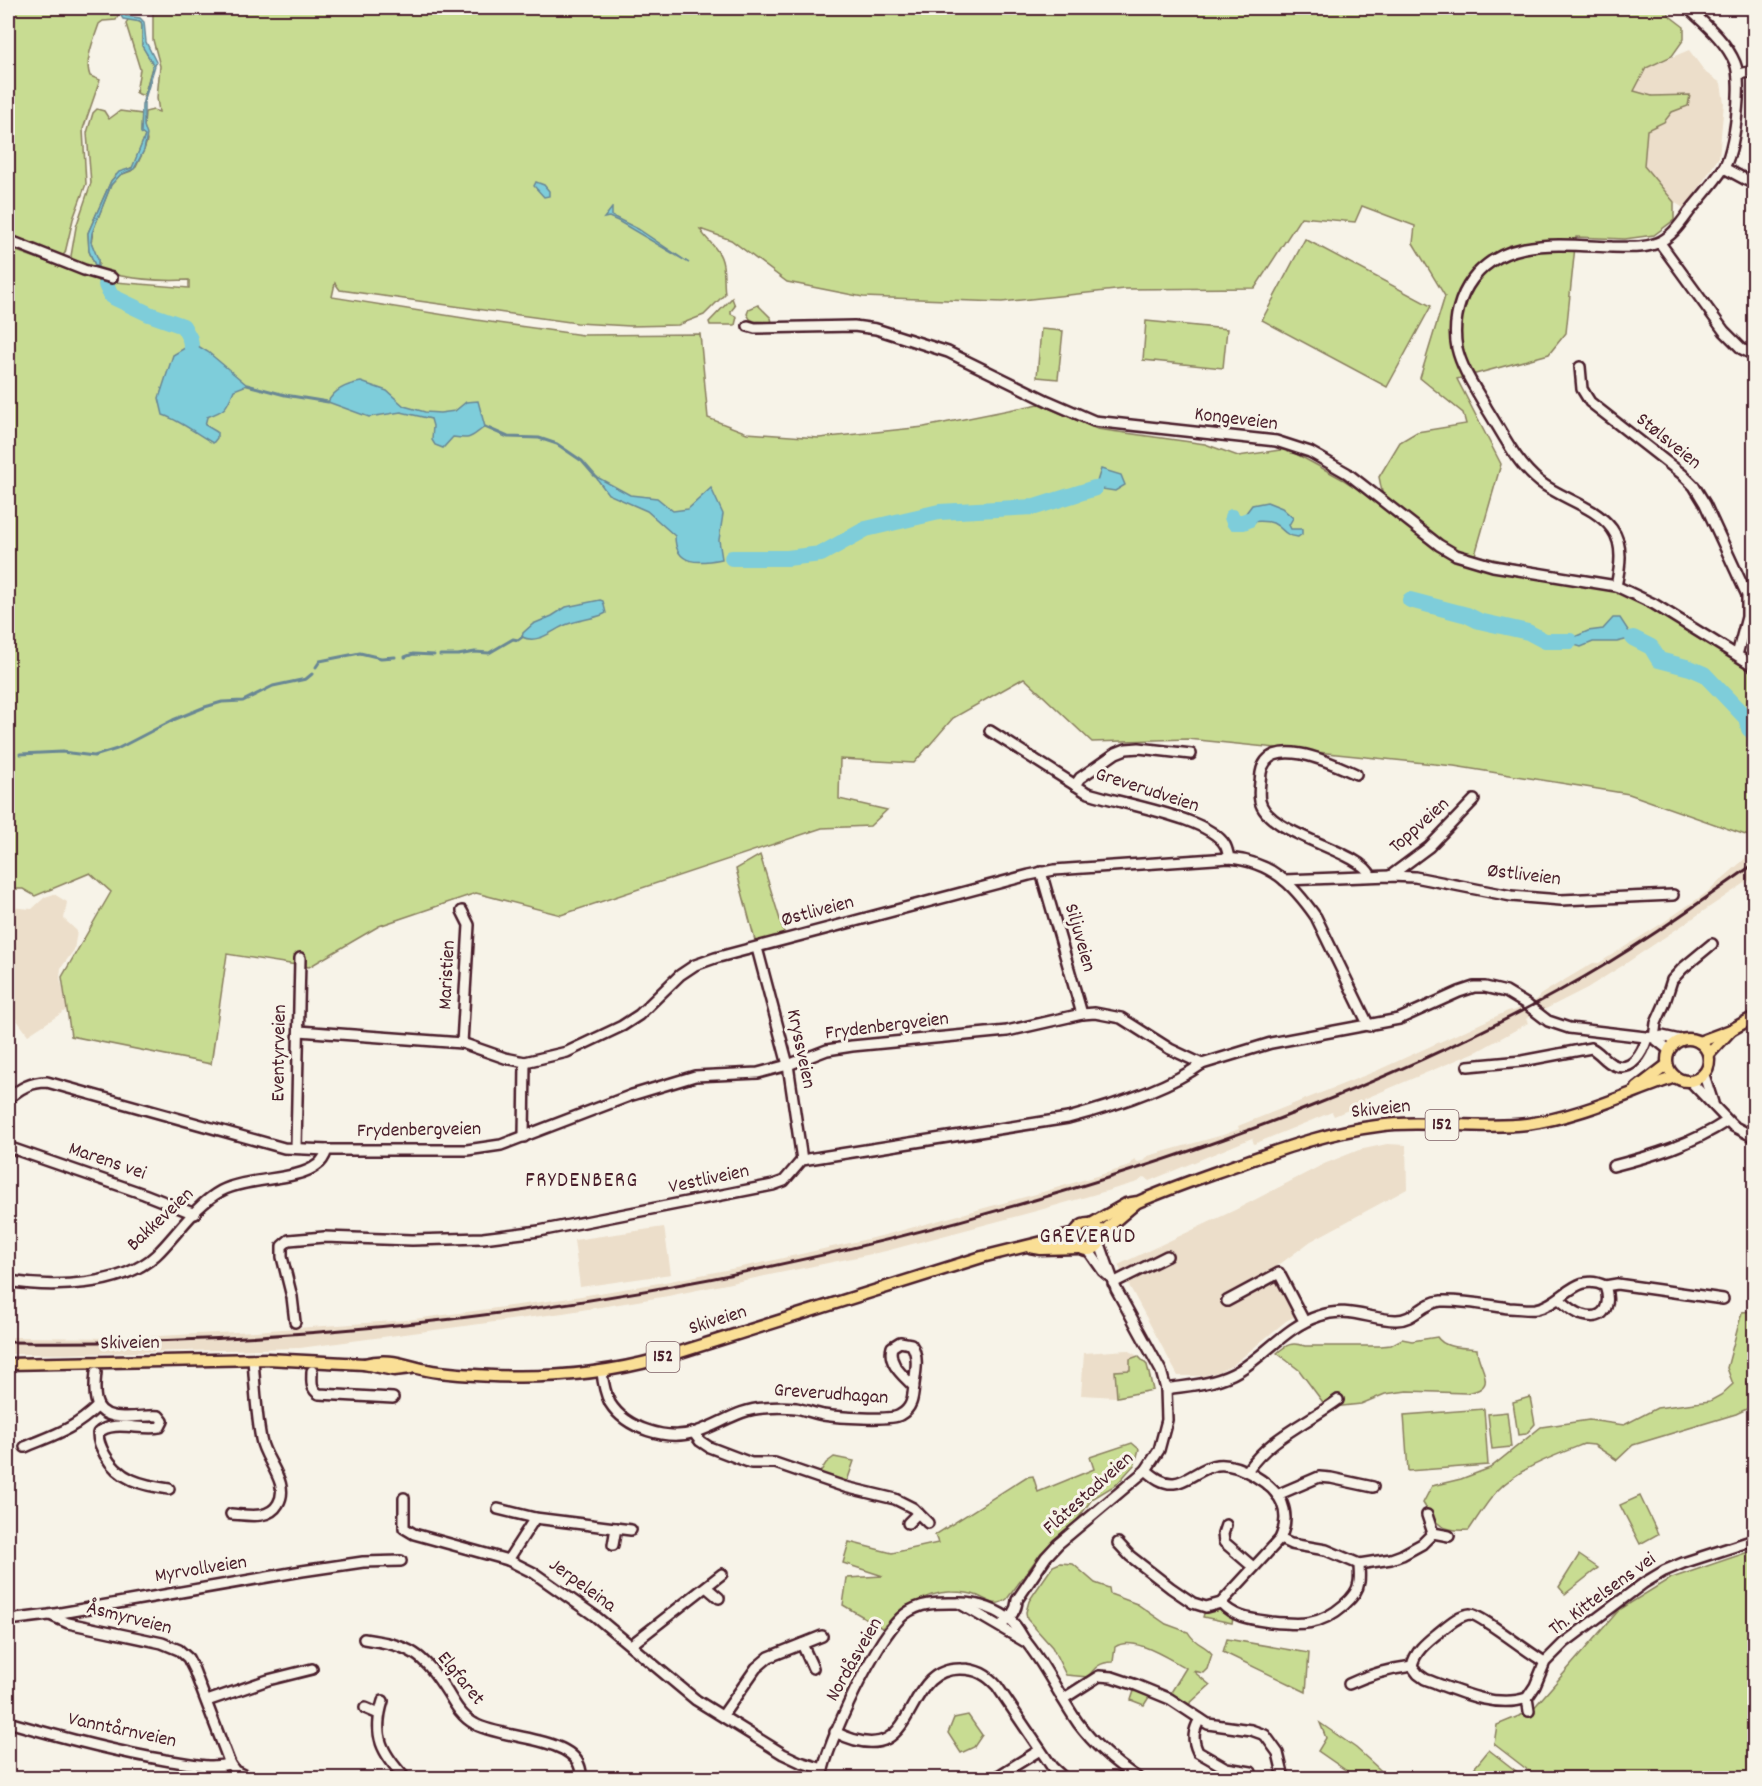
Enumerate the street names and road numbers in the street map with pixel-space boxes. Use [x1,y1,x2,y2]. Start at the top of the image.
street label: Kongeveien [1193,401,1279,439]
street label: Stølsveien [1629,407,1707,477]
street label: Greverudveien [1091,761,1203,821]
street label: Toppveien [1384,791,1456,861]
street label: Østliveien [1486,858,1562,894]
street label: Østliveien [779,889,857,935]
street label: Siljuveien [1056,901,1102,975]
street label: Maristien [432,939,464,1011]
street label: Eventyrveien [265,1004,295,1102]
street label: Frydenbergveien [824,1006,950,1048]
street label: Kryssveien [778,1007,822,1091]
street label: Skiveien [1350,1093,1412,1127]
road number: 152 [1426,1110,1458,1140]
street label: Frydenbergveien [357,1116,481,1146]
street label: Marens vei [64,1136,150,1188]
street label: Vestliveien [666,1158,752,1202]
street label: Bakkeveien [121,1181,201,1259]
street label: Skiveien [685,1298,751,1344]
street label: Skiveien [100,1329,160,1359]
road number: 152 [646,1342,680,1372]
street label: Greverudhagan [773,1377,889,1413]
street label: Flåtestadveien [1038,1446,1140,1542]
street label: Th. Kittelsens vei [1544,1546,1663,1644]
street label: Myrvollveien [153,1549,249,1591]
street label: Jerpeleina [542,1552,622,1620]
street label: Åsmyrveien [83,1595,175,1643]
street label: Nordåsveien [820,1613,890,1707]
street label: Elgfaret [429,1646,491,1712]
street label: Vanntårnveien [65,1706,179,1756]

